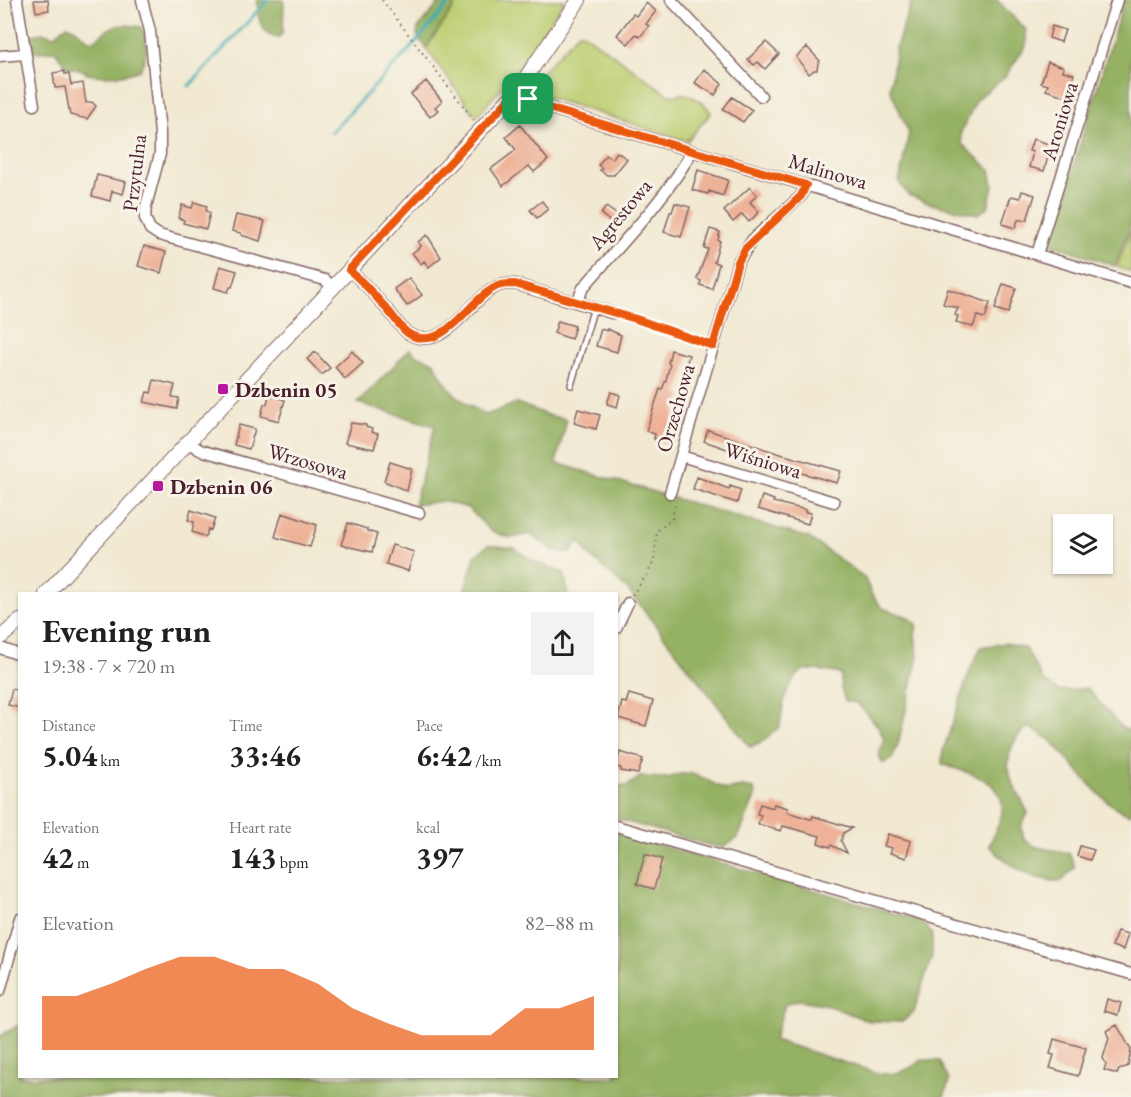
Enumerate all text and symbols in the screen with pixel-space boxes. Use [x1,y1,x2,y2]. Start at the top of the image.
pin [502,73,553,124]
street label: Aroniowa [1034,78,1084,164]
icon: arrive [511,82,544,115]
street label: Przytulna [116,132,152,213]
street label: Malinowa [785,147,871,195]
street label: Agrestowa [582,172,658,256]
street label: Orzechowa [650,360,701,455]
place label: Dzbenin 05 [235,376,338,403]
marker: Dzbenin 05 [216,382,230,396]
street label: Wiśniowa [721,435,806,485]
street label: Wrzosowa [265,437,352,485]
place label: Dzbenin 06 [170,473,273,500]
marker: Dzbenin 06 [151,479,165,493]
map controls [1053,514,1113,574]
button: layers [1053,514,1113,574]
text: Evening run [42,609,211,652]
button: share [531,612,594,675]
text: 19:38 · 7 × 720 m [42,653,175,679]
text: Distance [42,715,95,736]
text: Time [229,715,262,736]
text: Pace [416,715,443,736]
text: 5.04 [42,736,97,775]
text: 33:46 [229,736,301,775]
text: 6:42 [416,736,472,775]
text: km [97,750,120,771]
text: /km [472,750,502,771]
text: Elevation [42,817,100,838]
text: Heart rate [229,817,291,838]
text: kcal [416,817,440,838]
text: 42 [42,838,74,877]
text: 143 [229,838,277,877]
text: 397 [416,838,464,877]
text: m [74,852,89,873]
text: bpm [277,852,309,873]
text: Elevation [42,910,114,936]
text: 82–88 m [525,910,594,936]

